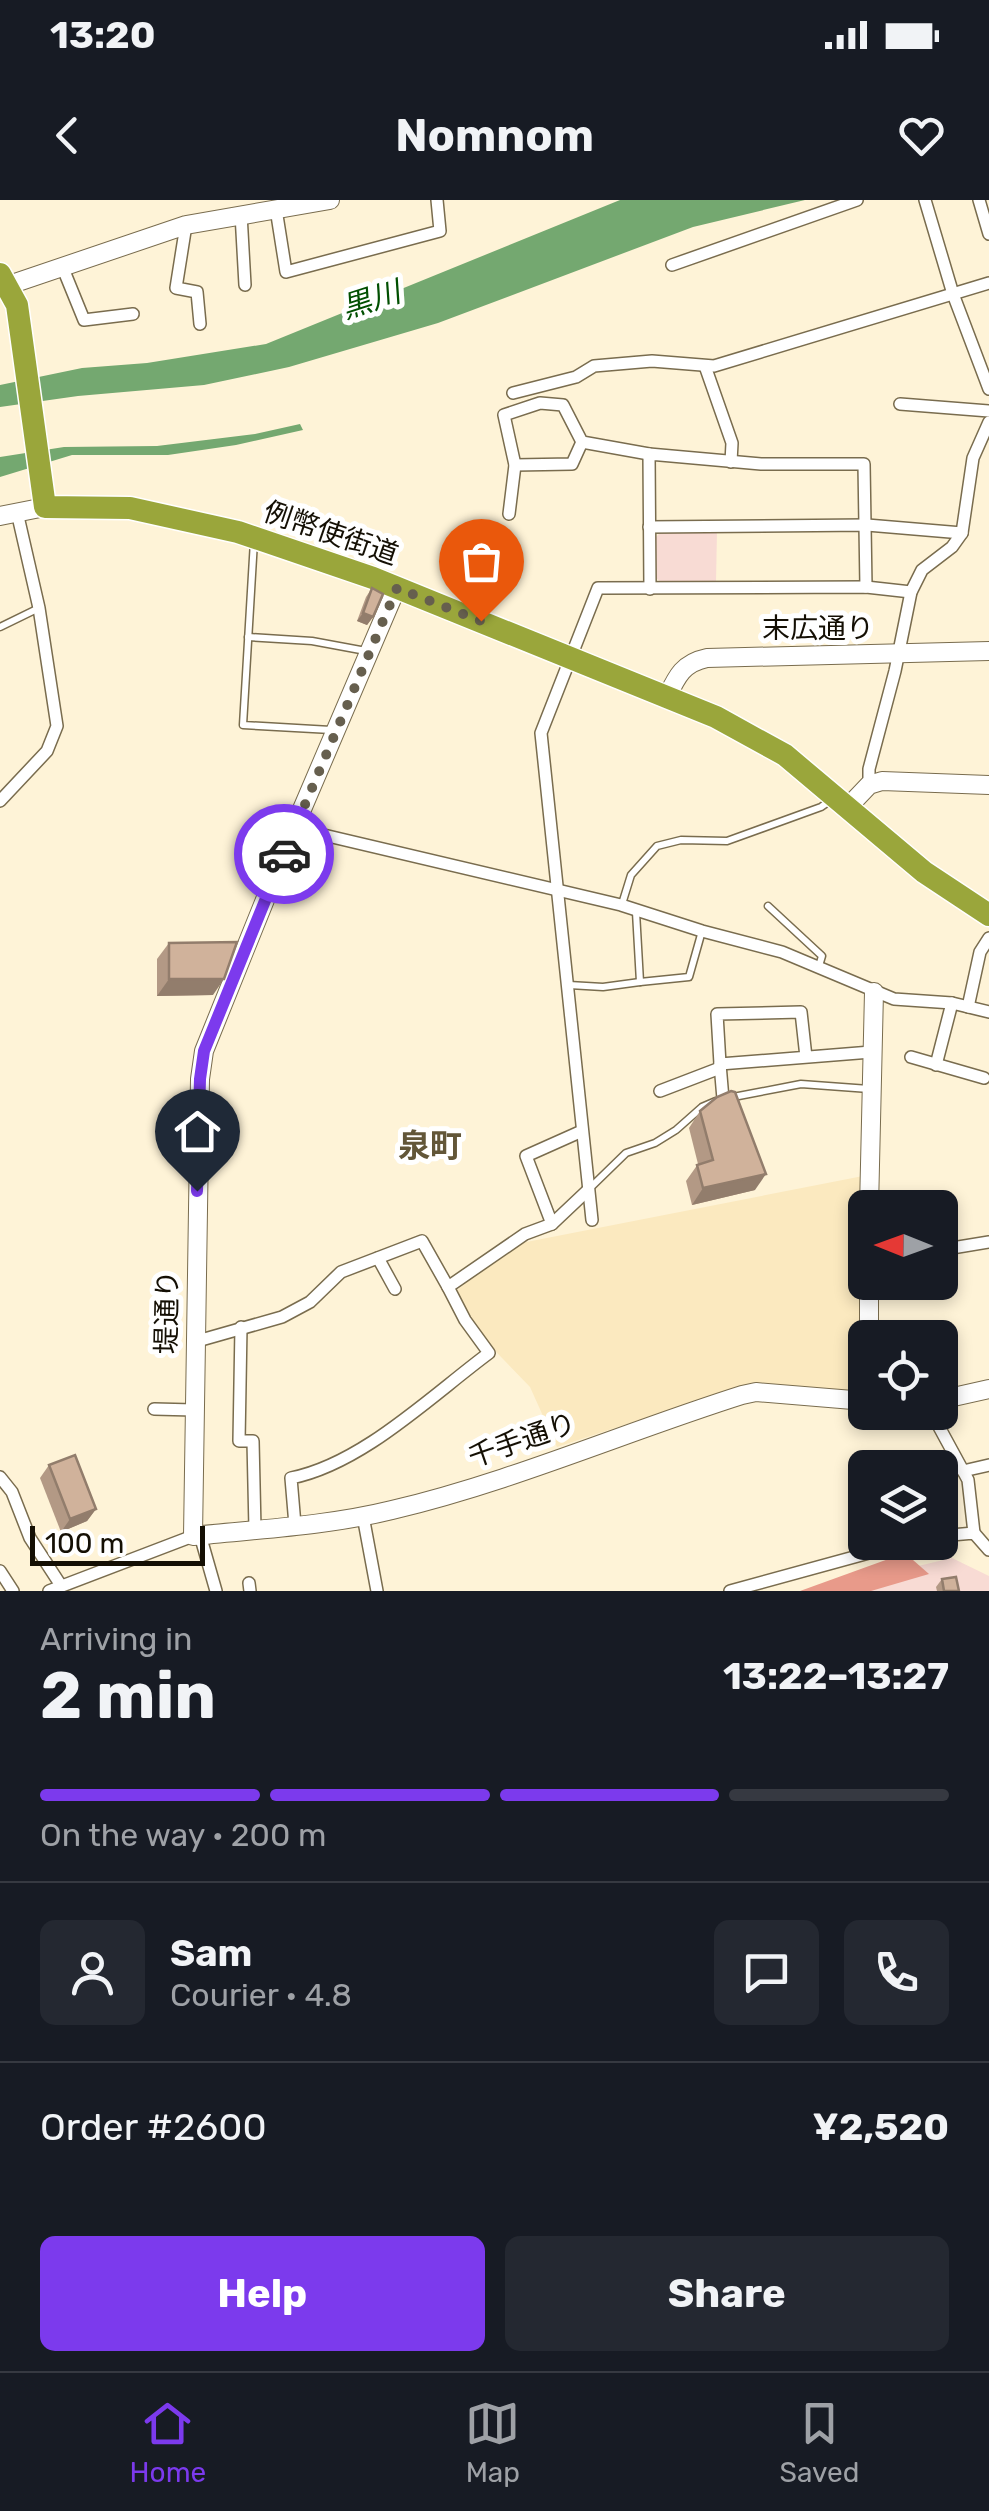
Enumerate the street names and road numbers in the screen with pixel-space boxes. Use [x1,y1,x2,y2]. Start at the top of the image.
street label: 例幣使街道 [259,495,403,571]
street label: 末広通り [762,612,874,645]
street label: 堤通り [150,1270,184,1354]
street label: 千手通り [464,1406,580,1474]

